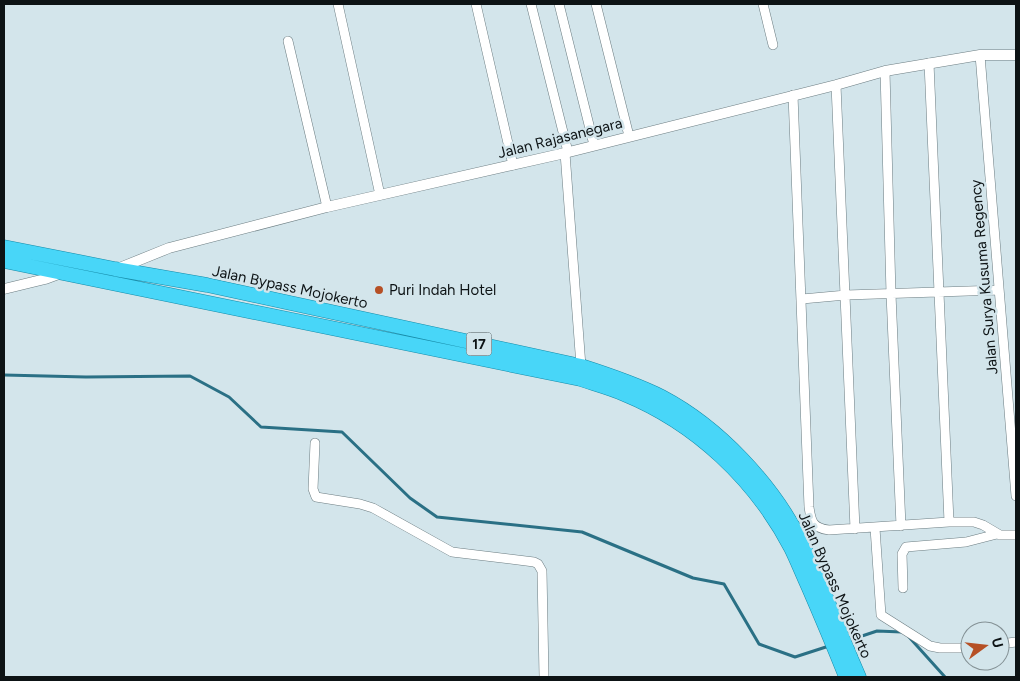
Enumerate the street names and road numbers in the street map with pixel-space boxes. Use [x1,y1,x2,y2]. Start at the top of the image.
street label: Jalan Rajasanegara [496,114,624,162]
street label: Jalan Surya Kusuma Regency [966,179,1002,375]
street label: Jalan Bypass Mojokerto [211,262,370,312]
road number: 17 [466,332,492,356]
street label: Jalan Bypass Mojokerto [795,509,876,661]

